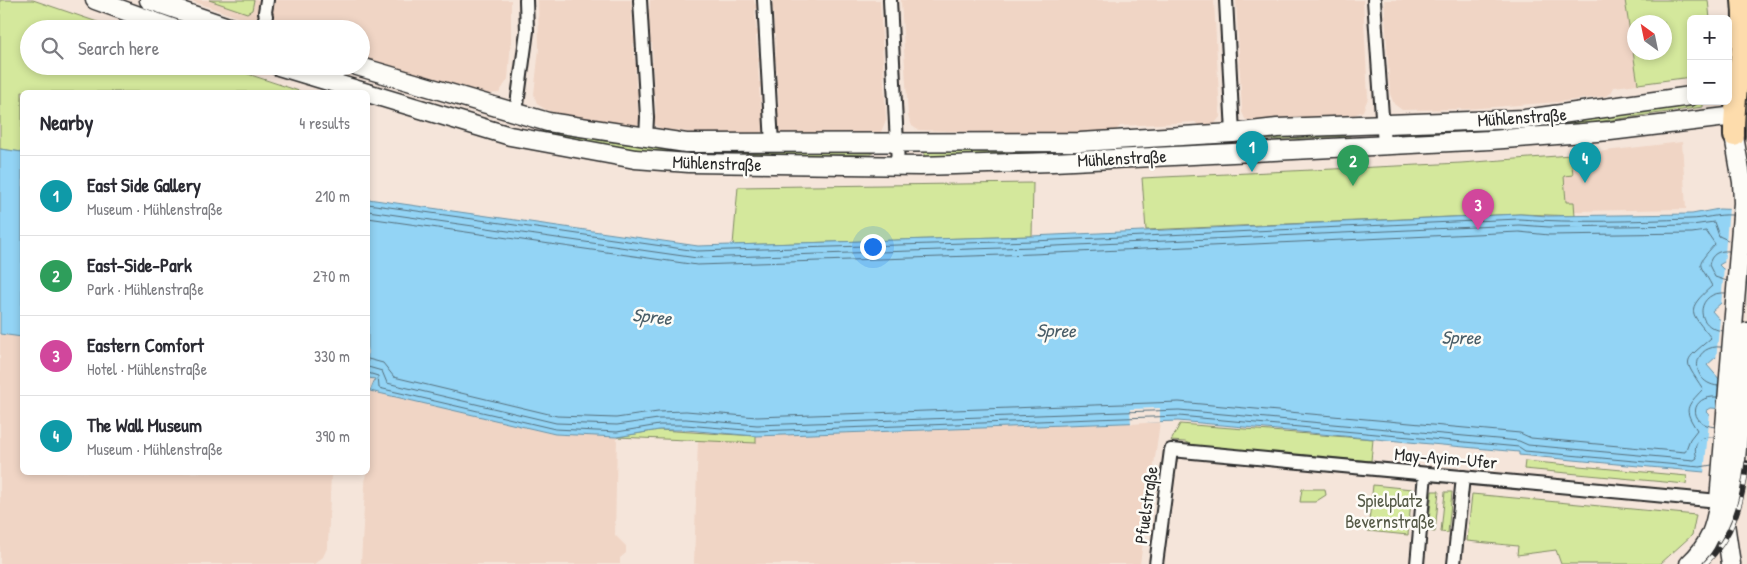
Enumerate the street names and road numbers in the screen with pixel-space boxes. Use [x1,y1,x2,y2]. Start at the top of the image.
street label: Mühlenstraße [1477,101,1567,133]
street label: Mühlenstraße [1077,143,1167,173]
street label: Mühlenstraße [672,149,762,177]
street label: May-Ayim-Ufer [1394,441,1498,475]
street label: Pfuelstraße [1128,465,1164,545]

